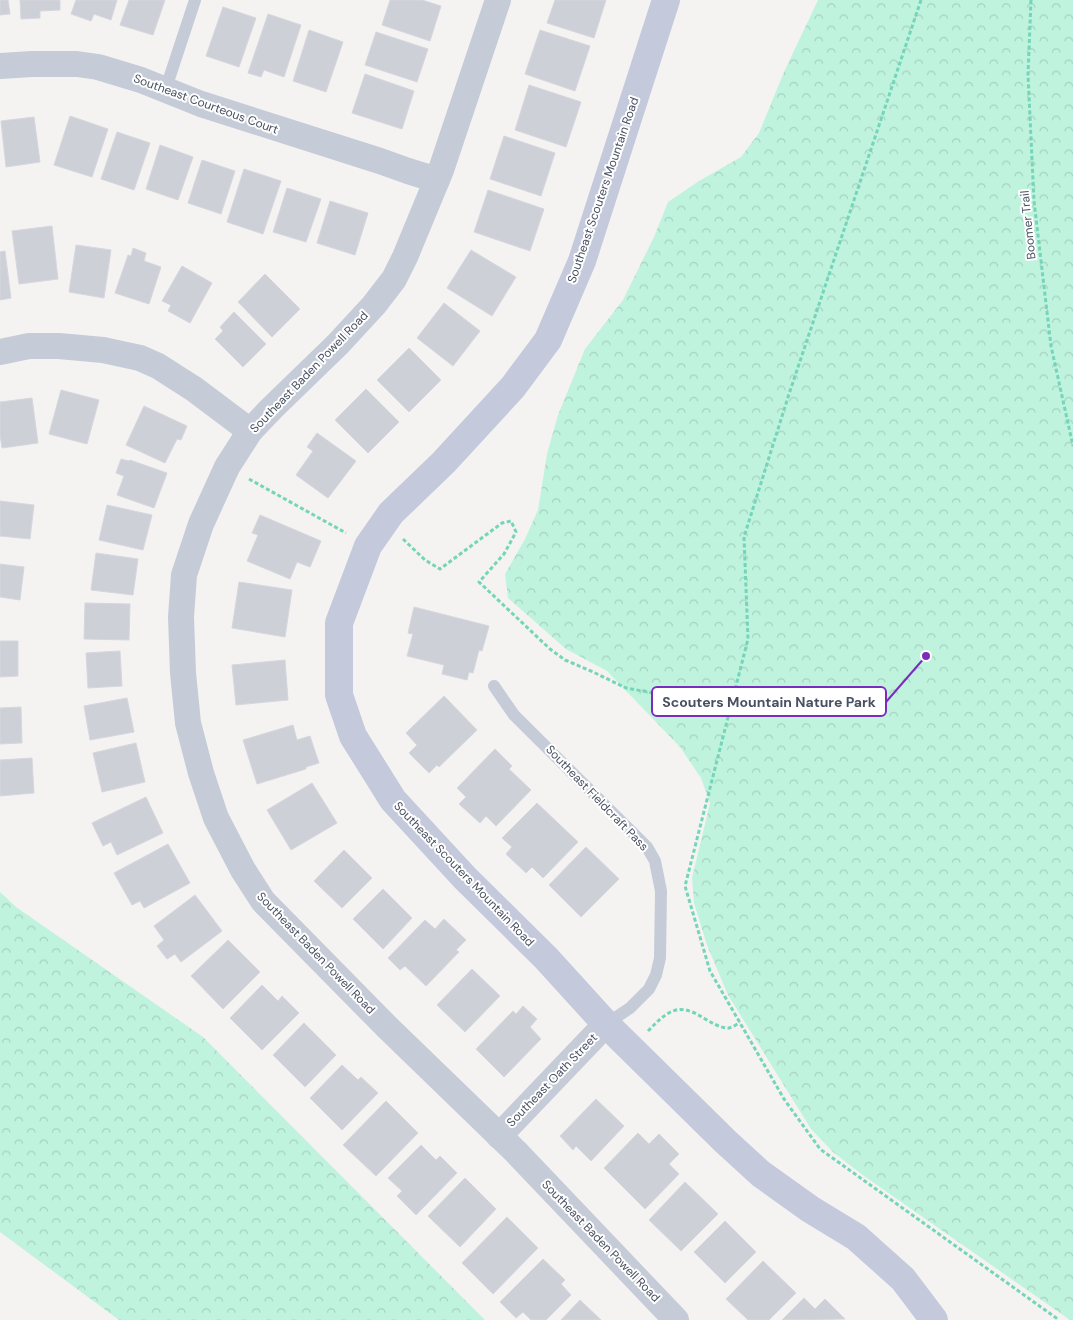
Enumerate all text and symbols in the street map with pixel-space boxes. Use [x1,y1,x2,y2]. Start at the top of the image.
street label: Southeast Courteous Court [131,70,281,138]
street label: Southeast Scouters Mountain Road [564,95,642,285]
street label: Boomer Trail [1016,190,1040,260]
street label: Southeast Baden Powell Road [246,308,372,436]
callout: Scouters Mountain Nature Park [652,687,886,716]
text: Scouters Mountain Nature Park [662,693,876,711]
street label: Southeast Fieldcraft Pass [542,742,652,854]
street label: Southeast Scouters Mountain Road [390,798,538,950]
street label: Southeast Baden Powell Road [253,889,379,1017]
street label: Southeast Oath Street [503,1030,601,1130]
street label: Southeast Baden Powell Road [538,1177,664,1305]

